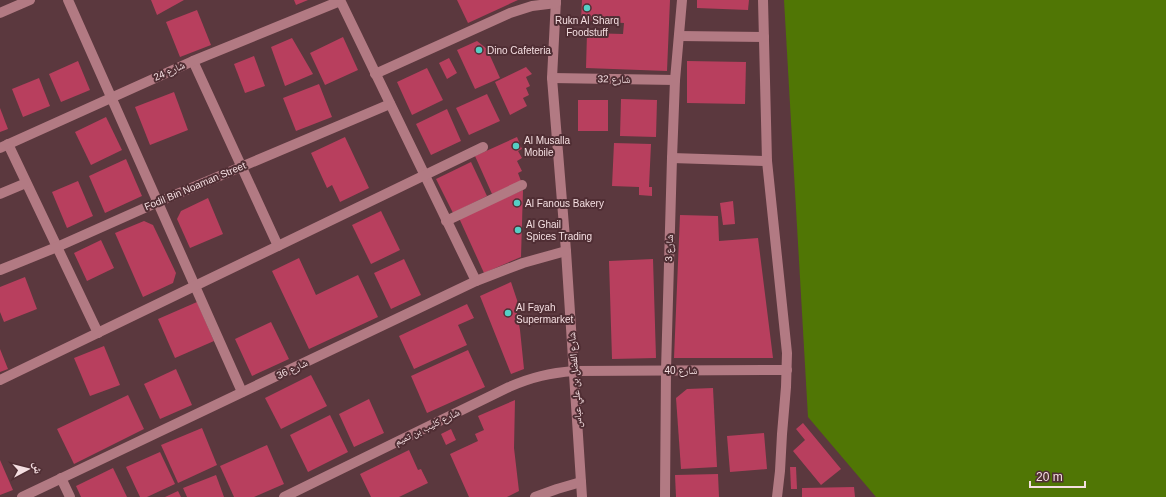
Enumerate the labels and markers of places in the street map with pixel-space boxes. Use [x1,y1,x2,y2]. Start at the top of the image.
marker: Rukn Al Sharq Foodstuff [582,3,592,13]
place label: Rukn Al Sharq Foodstuff [555,15,619,38]
marker: Dino Cafeteria [474,45,484,55]
place label: Dino Cafeteria [487,45,551,56]
place label: Al Musalla Mobile [524,135,571,158]
marker: Al Musalla Mobile [511,141,521,151]
marker: Al Fanous Bakery [512,198,522,208]
place label: Al Fanous Bakery [525,198,604,209]
place label: Al Ghail Spices Trading [526,219,592,242]
marker: Al Ghail Spices Trading [513,225,523,235]
place label: Al Fayah Supermarket [516,302,573,325]
marker: Al Fayah Supermarket [503,308,513,318]

